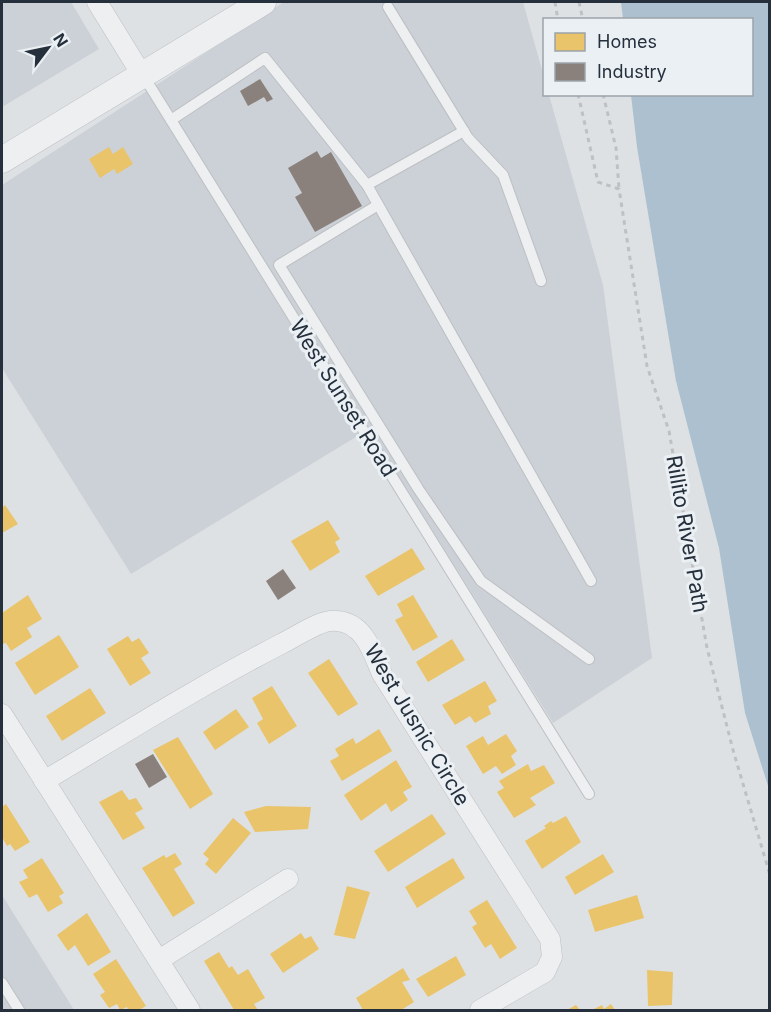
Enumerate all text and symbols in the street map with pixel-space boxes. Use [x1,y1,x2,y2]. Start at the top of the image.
north arrow [18,18,78,78]
legend [543,18,753,96]
text: N [49,30,72,51]
text: Homes [597,31,657,52]
text: Industry [597,61,667,82]
street label: West Sunset Road [285,314,402,481]
street label: Rillito River Path [661,453,714,615]
street label: West Jusnic Circle [359,639,476,810]

